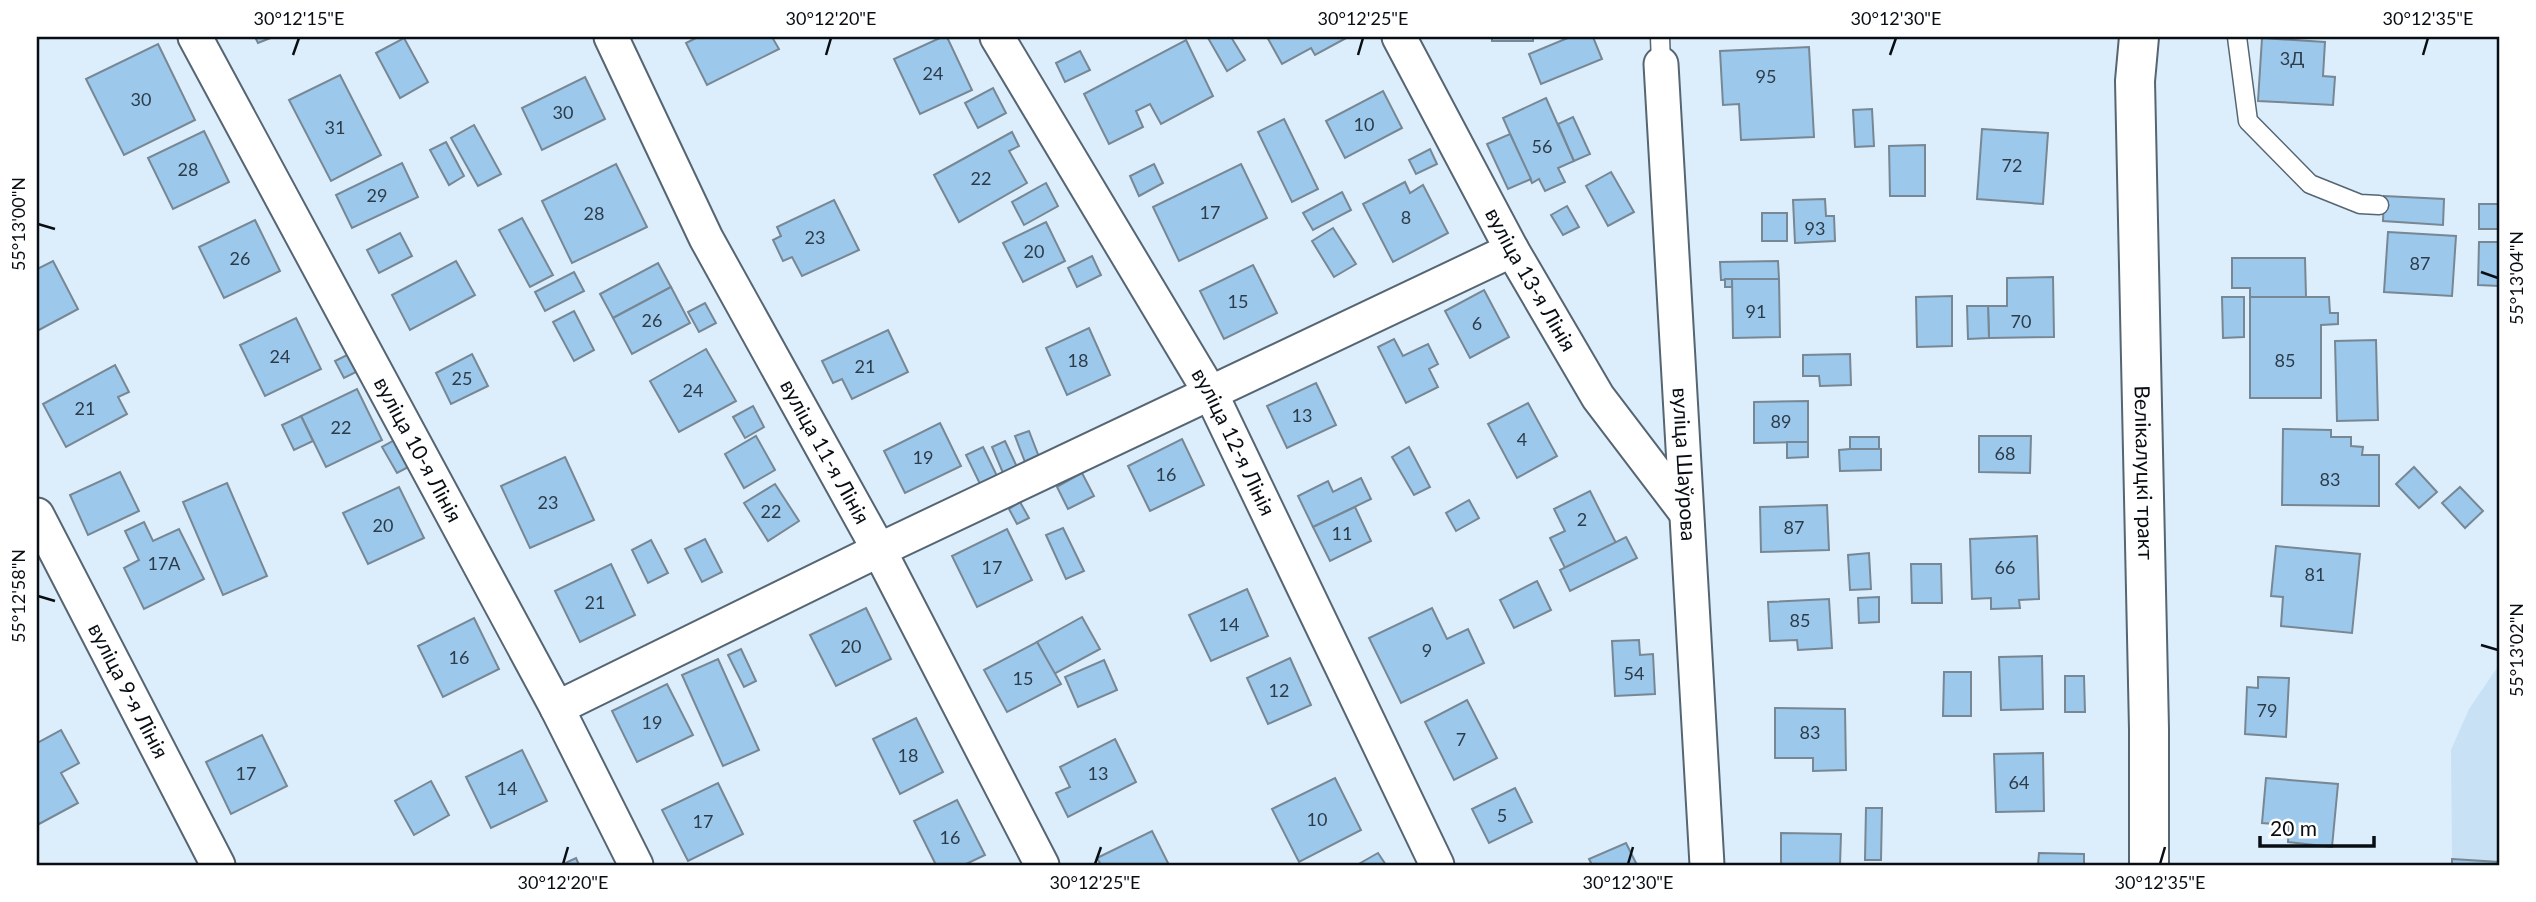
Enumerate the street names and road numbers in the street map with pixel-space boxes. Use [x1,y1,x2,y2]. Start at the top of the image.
street label: вуліца 13-я Лінія [1481,203,1582,355]
street label: вуліца 12-я Лінія [1187,363,1281,519]
street label: вуліца 10-я Лінія [370,372,468,526]
street label: вуліца 11-я Лінія [776,375,876,528]
street label: Велікалуцкі тракт [2131,385,2159,561]
street label: вуліца Шаўрова [1669,387,1702,542]
street label: вуліца 9-я Лінія [84,618,175,762]

